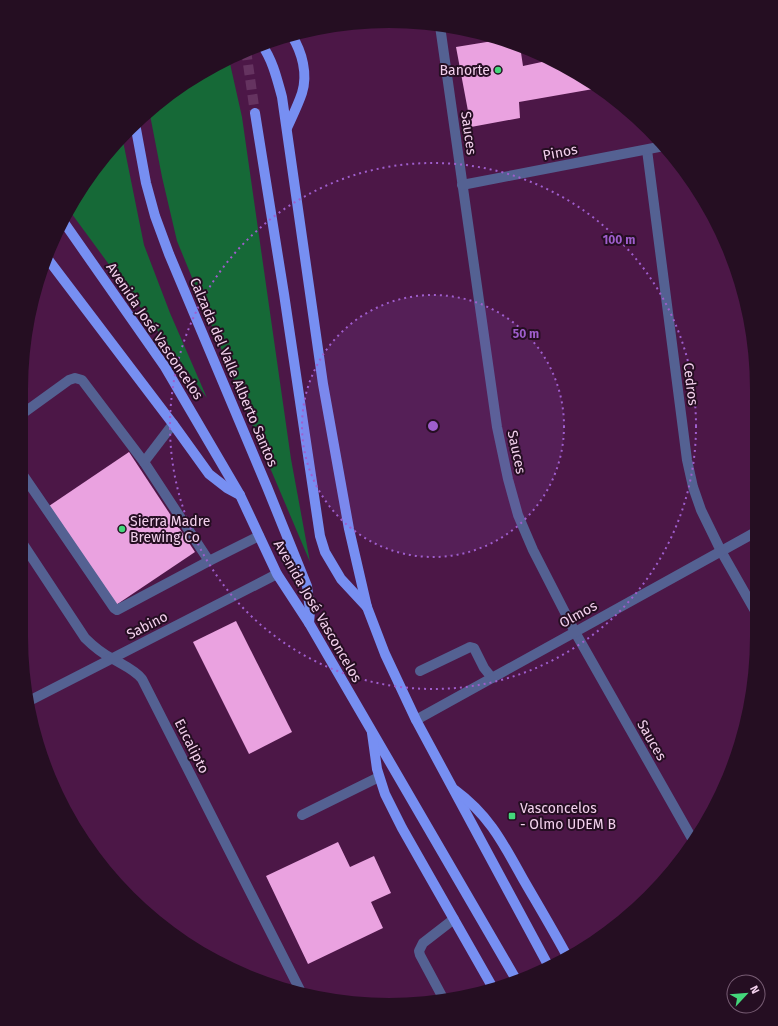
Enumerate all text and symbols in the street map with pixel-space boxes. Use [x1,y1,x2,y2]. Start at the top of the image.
place label: Banorte [440,62,490,79]
marker: Banorte [493,65,503,75]
street label: Sauces [457,110,480,156]
street label: Pinos [541,141,579,164]
text: 100 m [603,233,635,247]
street label: Avenida José Vasconcelos [102,260,207,403]
street label: Calzada del Valle Alberto Santos [186,275,281,470]
text: 50 m [513,327,539,341]
street label: Cedros [679,362,702,407]
centre of rings [426,419,440,433]
street label: Sauces [504,429,529,476]
place label: Sierra Madre Brewing Co [130,513,210,546]
marker: Sierra Madre Brewing Co [117,524,127,534]
street label: Avenida José Vasconcelos [270,537,366,686]
street label: Olmos [556,597,600,632]
street label: Sabino [124,608,171,643]
street label: Eucalipto [171,716,212,776]
street label: Sauces [633,717,670,764]
place label: Vasconcelos - Olmo UDEM B [520,800,616,833]
marker: Vasconcelos - Olmo UDEM B [507,811,517,821]
north arrow [726,974,766,1014]
text: N [747,984,762,996]

